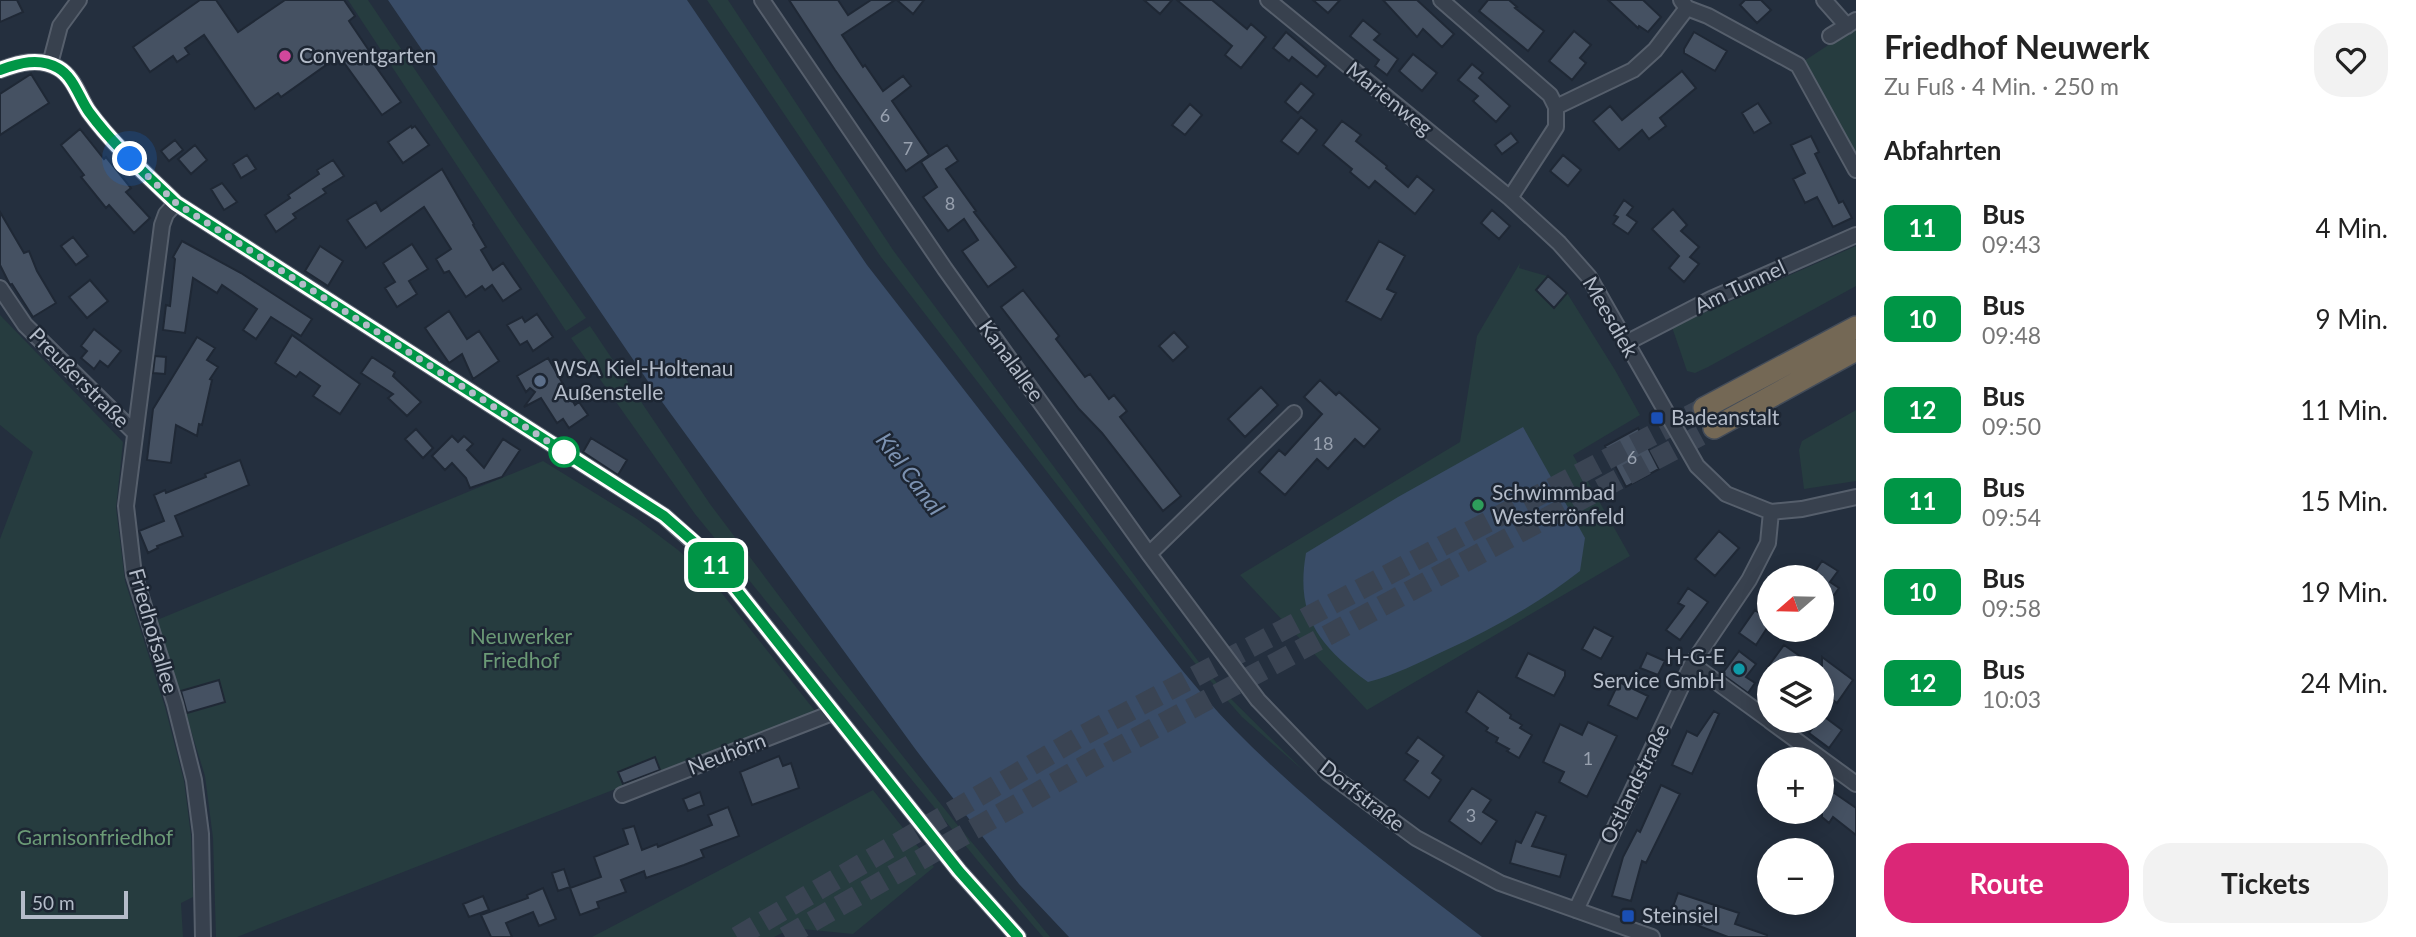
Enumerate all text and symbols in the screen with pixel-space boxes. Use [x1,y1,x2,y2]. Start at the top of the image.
button: heart [2314,23,2388,97]
text: Friedhof Neuwerk [1884,26,2150,66]
place label: Conventgarten [299,42,436,67]
marker: Conventgarten [277,48,293,64]
street label: Marienweg [1342,56,1438,140]
text: Zu Fuß · 4 Min. · 250 m [1884,72,2119,100]
house number: 6 [880,104,890,126]
text: Abfahrten [1884,134,2002,166]
house number: 7 [903,137,913,159]
your location [112,141,147,176]
house number: 8 [945,192,955,214]
text: Bus [1982,198,2025,230]
text: 4 Min. [2315,212,2388,244]
text: 11 [1909,213,1936,242]
text: 09:43 [1982,230,2041,258]
street label: Am Tunnel [1690,254,1789,318]
street label: Meesdiek [1578,271,1645,361]
text: Bus [1982,289,2025,321]
text: 9 Min. [2315,303,2388,335]
text: 10 [1909,304,1936,333]
street label: Kanalallee [974,315,1050,405]
text: 09:48 [1982,321,2041,349]
street label: Preußerstraße [25,322,135,432]
place label: WSA Kiel-Holtenau Außenstelle [554,355,733,404]
marker: WSA Kiel-Holtenau Außenstelle [532,373,548,389]
text: Bus [1982,380,2025,412]
text: 11 Min. [2300,394,2388,426]
text: 12 [1909,395,1936,424]
place label: Badeanstalt [1671,404,1780,429]
marker: Badeanstalt [1649,410,1665,426]
text: 09:50 [1982,412,2041,440]
water label: Kiel Canal [871,427,951,520]
house number: 18 [1313,432,1333,454]
unlabelled marker [549,437,579,467]
house number: 6 [1627,446,1637,468]
text: Bus [1982,471,2025,503]
place label: Schwimmbad Westerrönfeld [1492,479,1624,528]
text: 15 Min. [2300,485,2388,517]
text: 11 [1909,486,1936,515]
marker: Schwimmbad Westerrönfeld [1470,497,1486,513]
text: 09:54 [1982,503,2041,531]
line badge: 11 [684,542,748,588]
text: 11 [702,550,730,579]
text: Bus [1982,562,2025,594]
street label: Friedhofsallee [125,565,184,696]
north arrow [1757,565,1834,642]
map controls [1757,565,1834,915]
text: 19 Min. [2300,576,2388,608]
text: 10 [1909,577,1936,606]
text: 09:58 [1982,594,2041,622]
park label: Neuwerker Friedhof [470,623,573,672]
place label: H-G-E Service GmbH [1593,643,1725,692]
text: Bus [1982,653,2025,685]
button: layers [1757,656,1834,733]
marker: H-G-E Service GmbH [1731,661,1747,677]
text: 24 Min. [2300,667,2388,699]
text: 12 [1909,668,1936,697]
text: 10:03 [1982,685,2041,713]
street label: Ostlandstraße [1594,719,1673,847]
street label: Neuhörn [684,726,769,779]
house number: 1 [1583,747,1593,769]
button: + [1757,747,1834,824]
street label: Dorfstraße [1316,754,1410,836]
house number: 3 [1466,804,1476,826]
park label: Garnisonfriedhof [17,824,174,849]
button: − [1757,838,1834,915]
button: Route [1884,843,2129,923]
button: Tickets [2143,843,2388,923]
scale bar [21,888,128,920]
text: 50 m [32,891,75,914]
place label: Steinsiel [1642,902,1718,927]
marker: Steinsiel [1620,908,1636,924]

